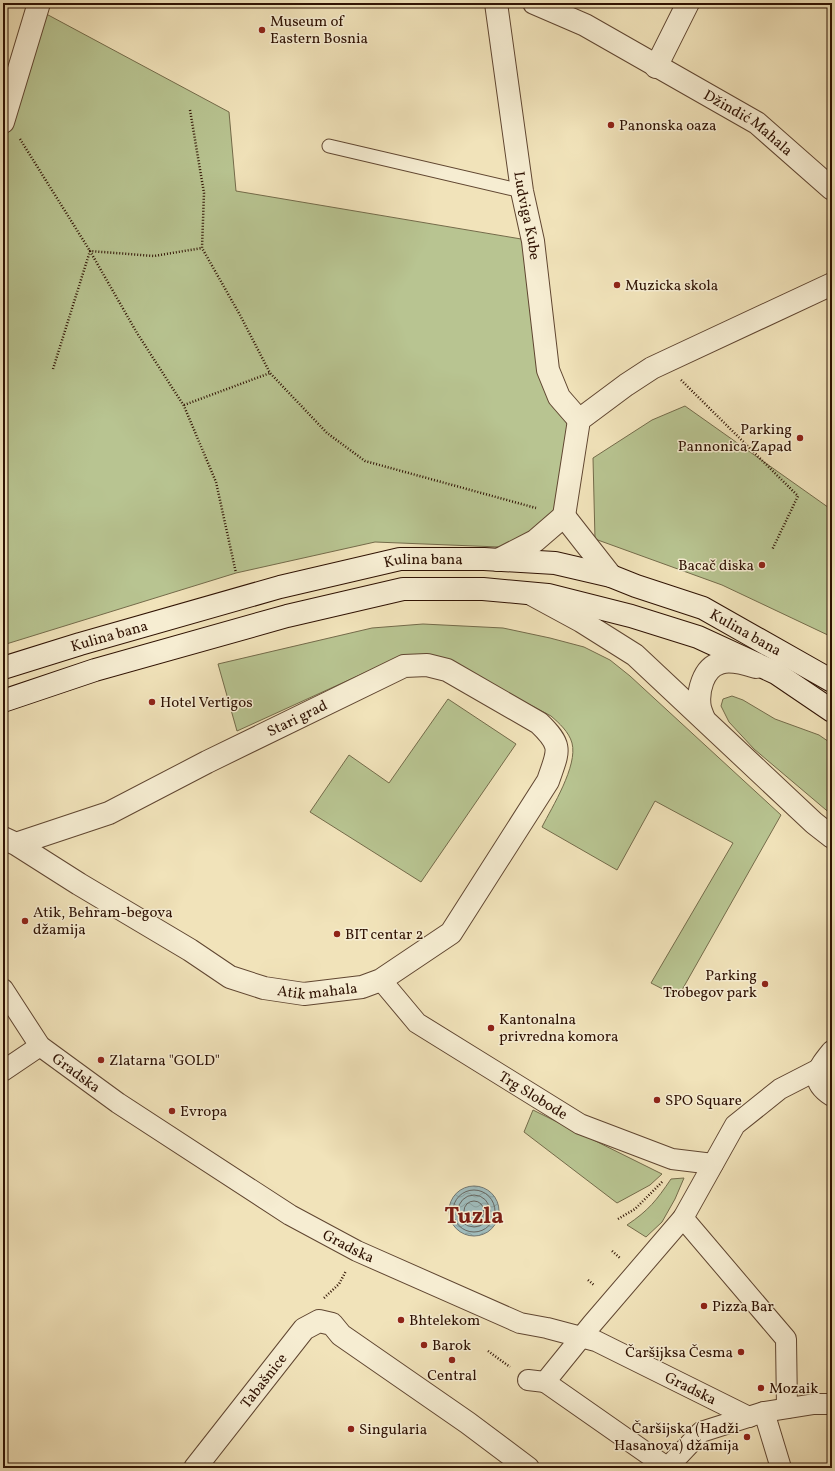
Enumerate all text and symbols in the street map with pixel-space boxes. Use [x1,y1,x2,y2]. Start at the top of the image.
place label: Museum of Eastern Bosnia [270,12,368,50]
marker: Museum of Eastern Bosnia [257,25,267,35]
street label: Džindić Mahala [699,86,797,162]
place label: Panonska oaza [619,116,717,137]
marker: Panonska oaza [606,120,616,130]
street label: Ludviga Kube [507,170,544,261]
place label: Muzicka skola [625,276,718,297]
marker: Muzicka skola [612,280,622,290]
place label: Parking Pannonica Zapad [678,420,792,458]
marker: Parking Pannonica Zapad [795,433,805,443]
street label: Kulina bana [382,550,463,574]
place label: Bacač diska [678,556,754,577]
marker: Bacač diska [757,560,767,570]
street label: Kulina bana [705,605,785,662]
street label: Kulina bana [68,616,151,658]
place label: Hotel Vertigos [160,693,253,714]
street label: Stari grad [264,696,331,743]
marker: Hotel Vertigos [147,697,157,707]
place label: Atik, Behram-begova džamija [33,903,173,941]
marker: Atik, Behram-begova džamija [20,916,30,926]
place label: BIT centar 2 [345,925,423,946]
marker: BIT centar 2 [332,929,342,939]
place label: Parking Trobegov park [663,966,757,1004]
street label: Atik mahala [276,979,359,1006]
marker: Parking Trobegov park [760,979,770,989]
place label: Kantonalna privredna komora [499,1010,619,1048]
marker: Kantonalna privredna komora [486,1023,496,1033]
street label: Gradska [47,1049,104,1099]
place label: Zlatarna "GOLD" [109,1051,220,1072]
marker: Zlatarna "GOLD" [96,1055,106,1065]
street label: Trg Slobode [494,1067,571,1126]
place label: SPO Square [665,1091,742,1112]
marker: SPO Square [652,1095,662,1105]
place label: Evropa [180,1102,227,1123]
marker: Evropa [167,1106,177,1116]
district label: Tuzla [444,1201,504,1233]
street label: Gradska [318,1225,377,1269]
place label: Pizza Bar [712,1297,774,1318]
marker: Pizza Bar [699,1301,709,1311]
place label: Bhtelekom [409,1311,480,1332]
marker: Bhtelekom [396,1315,406,1325]
place label: Barok [432,1336,471,1357]
marker: Barok [419,1340,429,1350]
place label: Čaršijksa Česma [625,1343,733,1364]
marker: Čaršijksa Česma [736,1347,746,1357]
street label: Tabašnice [236,1350,293,1414]
marker: Central [447,1355,457,1365]
place label: Central [427,1366,477,1387]
street label: Gradska [661,1368,720,1411]
place label: Mozaik [769,1379,818,1400]
marker: Mozaik [756,1383,766,1393]
place label: Čaršijska (Hadži Hasanova) džamija [614,1419,739,1457]
place label: Singularia [359,1420,427,1441]
marker: Singularia [346,1424,356,1434]
marker: Čaršijska (Hadži Hasanova) džamija [742,1432,752,1442]

